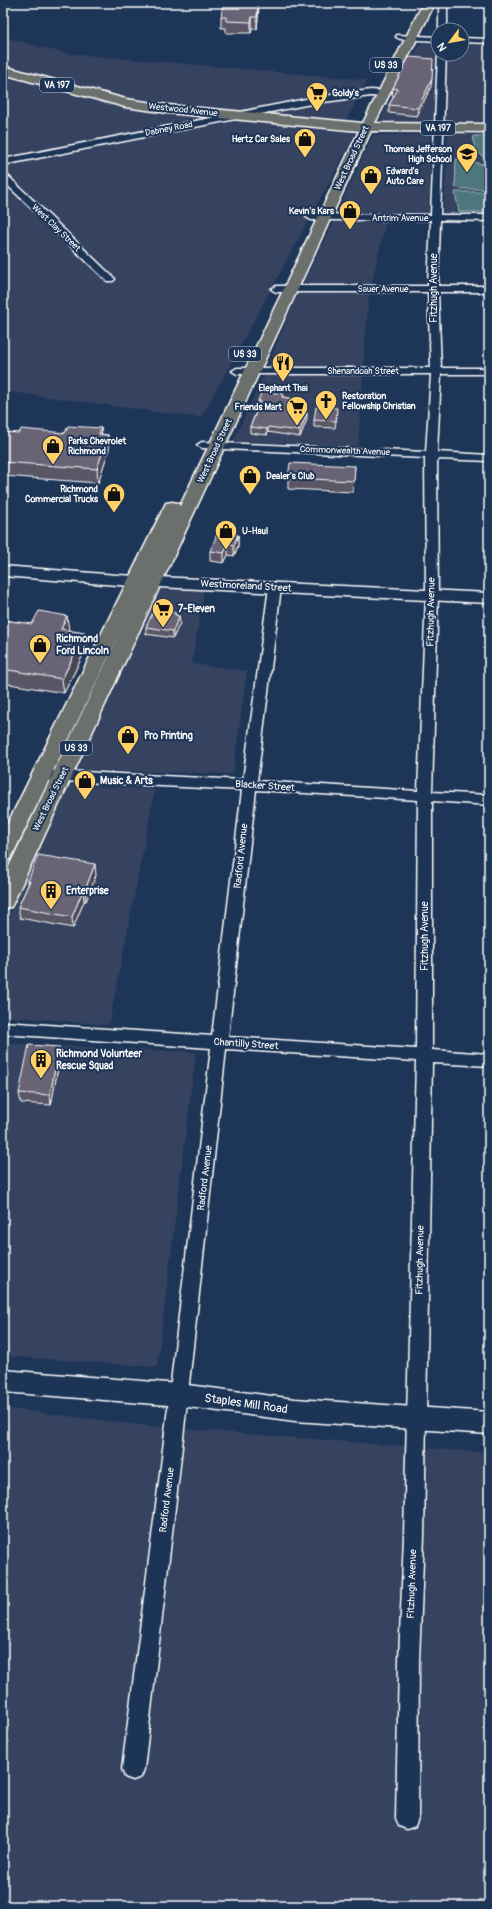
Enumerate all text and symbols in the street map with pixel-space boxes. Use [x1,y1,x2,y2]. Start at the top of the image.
north arrow [430,22,470,62]
text: N [434,40,449,54]
road number: US 33 [370,58,402,72]
road number: VA 197 [40,78,74,92]
supermarket icon: Goldy's [304,80,330,113]
place label: Goldy's [332,88,360,99]
street label: Westwood Avenue [148,101,219,119]
street label: Dabney Road [144,119,194,139]
road number: VA 197 [421,121,455,135]
street label: West Broad Street [332,124,372,192]
shop icon: Hertz Car Sales [292,126,318,159]
place label: Hertz Car Sales [232,134,291,145]
school or university icon: Thomas Jefferson High School [454,141,480,174]
place label: Thomas Jefferson High School [383,144,452,165]
shop icon: Edward's Auto Care [358,163,384,196]
place label: Edward's Auto Care [386,166,424,187]
shop icon: Kevin's Kars [337,198,363,231]
street label: West Clay Street [29,202,83,254]
place label: Kevin's Kars [289,206,335,217]
street label: Antrim Avenue [372,213,429,224]
street label: Fitzhugh Avenue [428,253,440,323]
street label: Sauer Avenue [357,284,409,295]
road number: US 33 [229,347,261,361]
restaurant icon: Elephant Thai [270,350,296,383]
street label: Shenandoah Street [327,366,399,377]
place label: Elephant Thai [258,383,308,394]
church icon: Restoration Fellowship Christian [313,388,339,421]
place label: Restoration Fellowship Christian [342,391,416,412]
supermarket icon: Friends Mart [284,394,310,427]
place label: Friends Mart [235,402,282,413]
street label: West Broad Street [195,417,235,485]
shop icon: Parks Chevrolet Richmond [40,433,66,466]
place label: Parks Chevrolet Richmond [68,436,126,457]
street label: Commonwealth Avenue [300,444,391,458]
shop icon: Dealer's Club [237,463,263,496]
place label: Dealer's Club [266,471,315,482]
shop icon: Richmond Commercial Trucks [101,481,127,514]
place label: Richmond Commercial Trucks [25,484,99,505]
shop icon: U-Haul [213,518,239,551]
place label: U-Haul [242,526,268,537]
street label: Fitzhugh Avenue [424,577,438,647]
street label: Westmoreland Street [200,578,293,594]
supermarket icon: 7-Eleven [150,596,176,629]
place label: 7-Eleven [178,603,215,615]
shop icon: Richmond Ford Lincoln [27,632,53,665]
place label: Richmond Ford Lincoln [56,633,109,657]
shop icon: Pro Printing [115,723,141,756]
place label: Pro Printing [144,730,193,742]
road number: US 33 [60,741,92,755]
street label: West Broad Street [31,765,71,833]
shop icon: Music & Arts [72,768,98,801]
place label: Music & Arts [100,775,153,787]
street label: Blacker Street [235,778,296,794]
street label: Radford Avenue [232,823,250,889]
building icon: Enterprise [38,878,64,911]
place label: Enterprise [66,885,110,897]
street label: Fitzhugh Avenue [419,901,431,971]
street label: Chantilly Street [213,1036,280,1052]
building icon: Richmond Volunteer Rescue Squad [28,1047,54,1080]
place label: Richmond Volunteer Rescue Squad [56,1048,142,1072]
street label: Radford Avenue [195,1145,215,1211]
street label: Fitzhugh Avenue [413,1225,427,1295]
street label: Staples Mill Road [203,1391,289,1417]
street label: Radford Avenue [157,1467,177,1533]
street label: Fitzhugh Avenue [405,1549,419,1619]

